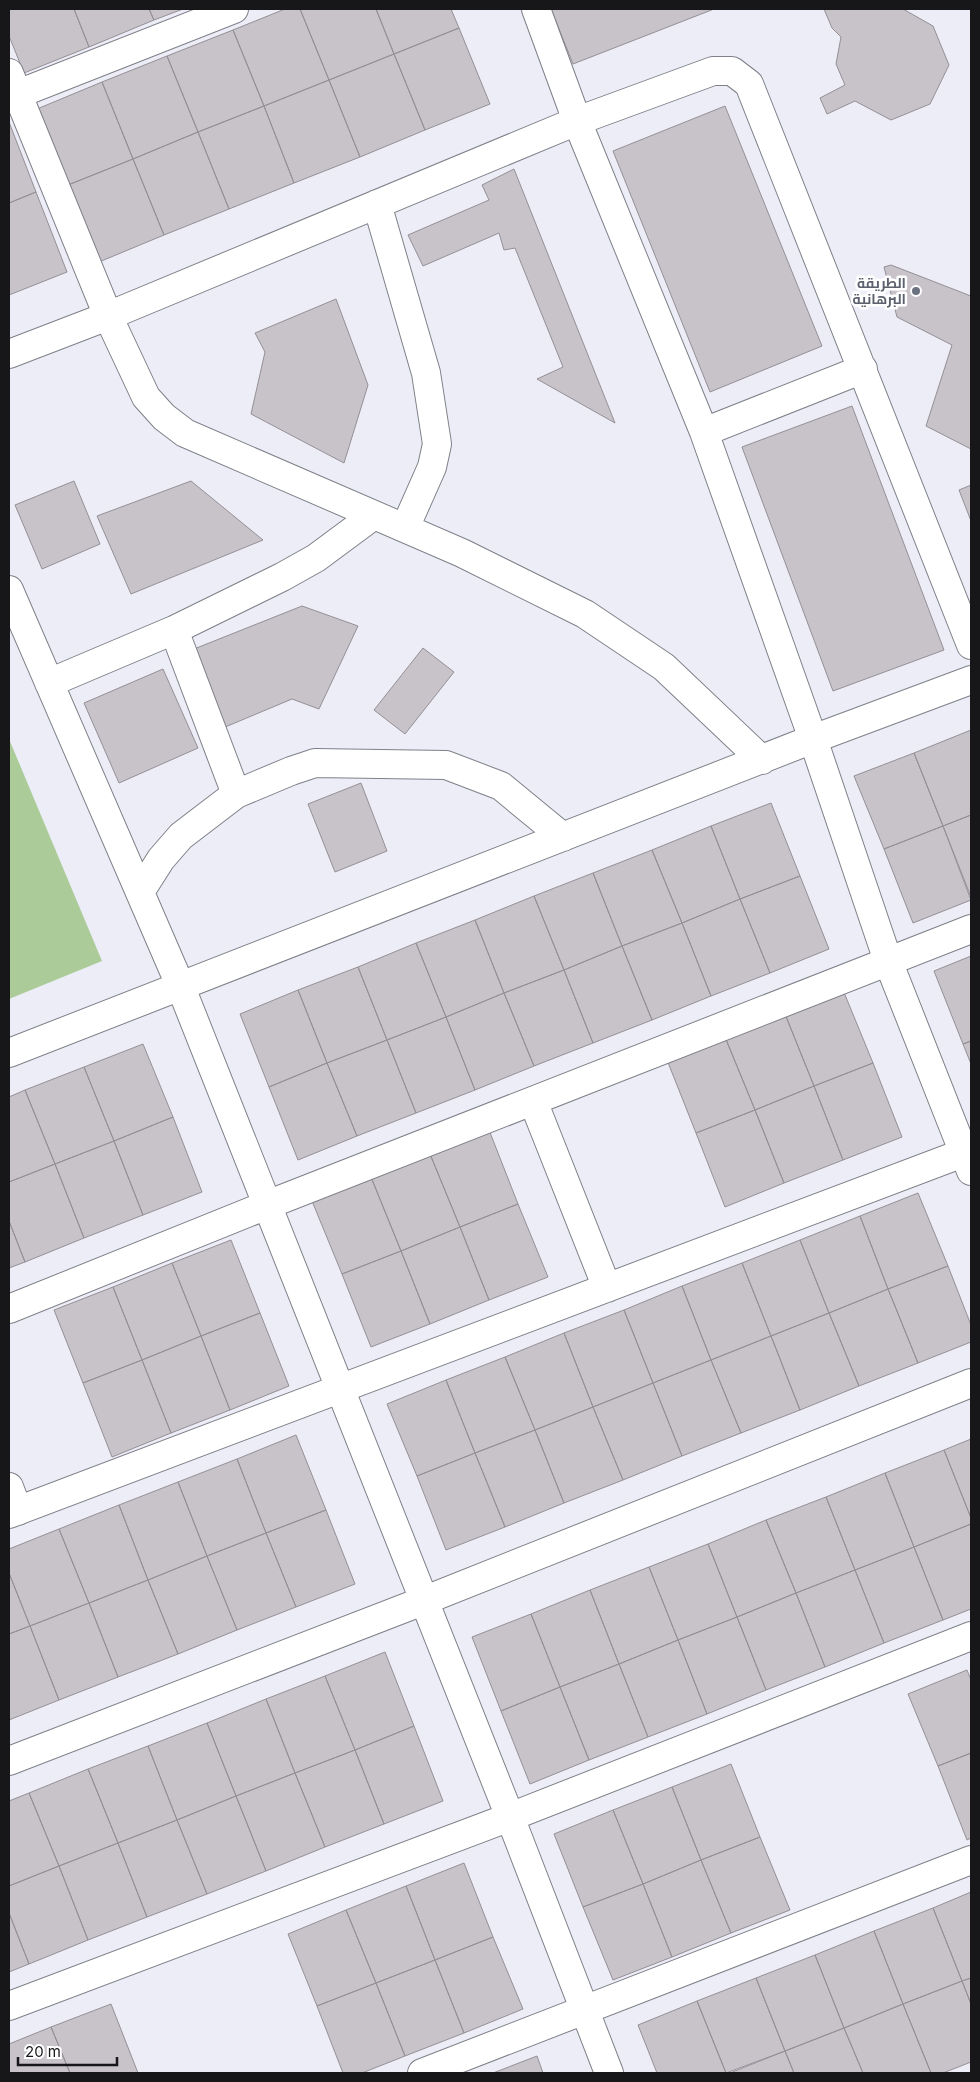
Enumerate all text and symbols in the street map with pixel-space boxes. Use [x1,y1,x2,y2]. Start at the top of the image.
place label: الطريقة البرهانية [852,274,906,308]
marker: الطريقة البرهانية [910,285,922,297]
scale bar [18,2034,116,2066]
text: 20 m [25,2042,61,2061]

